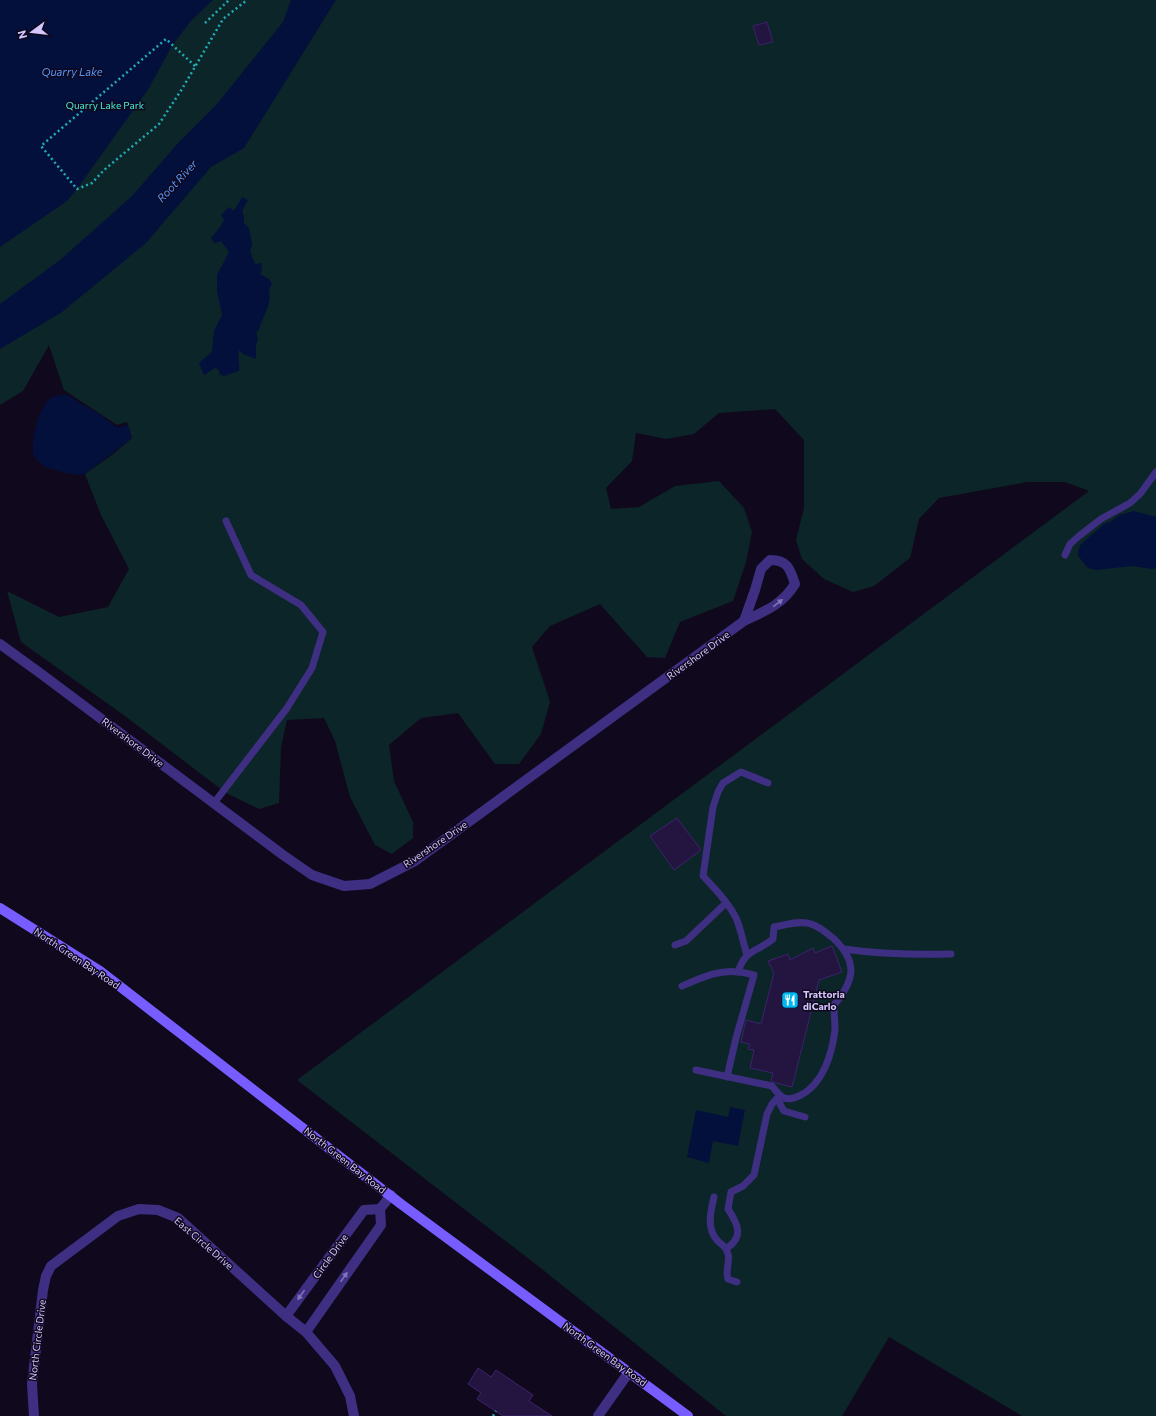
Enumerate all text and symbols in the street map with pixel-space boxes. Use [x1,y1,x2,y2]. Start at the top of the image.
north arrow [12,12,52,52]
text: N [15,29,29,40]
water label: Quarry Lake [41,65,103,78]
park label: Quarry Lake Park [66,99,145,111]
water label: Root River [154,157,200,204]
one-way arrow [772,598,783,607]
street label: Rivershore Drive [664,628,732,682]
street label: Rivershore Drive [100,715,166,769]
street label: Rivershore Drive [401,818,469,870]
street label: North Green Bay Road [32,925,122,991]
place label: Trattoria diCarlo [803,988,845,1012]
restaurant icon: Trattoria diCarlo [780,990,800,1010]
street label: North Green Bay Road [302,1124,389,1196]
street label: East Circle Drive [172,1214,236,1272]
street label: Circle Drive [310,1231,350,1281]
one-way arrow [340,1272,348,1282]
one-way arrow [297,1290,305,1301]
street label: North Circle Drive [26,1299,48,1381]
street label: North Green Bay Road [561,1320,649,1389]

